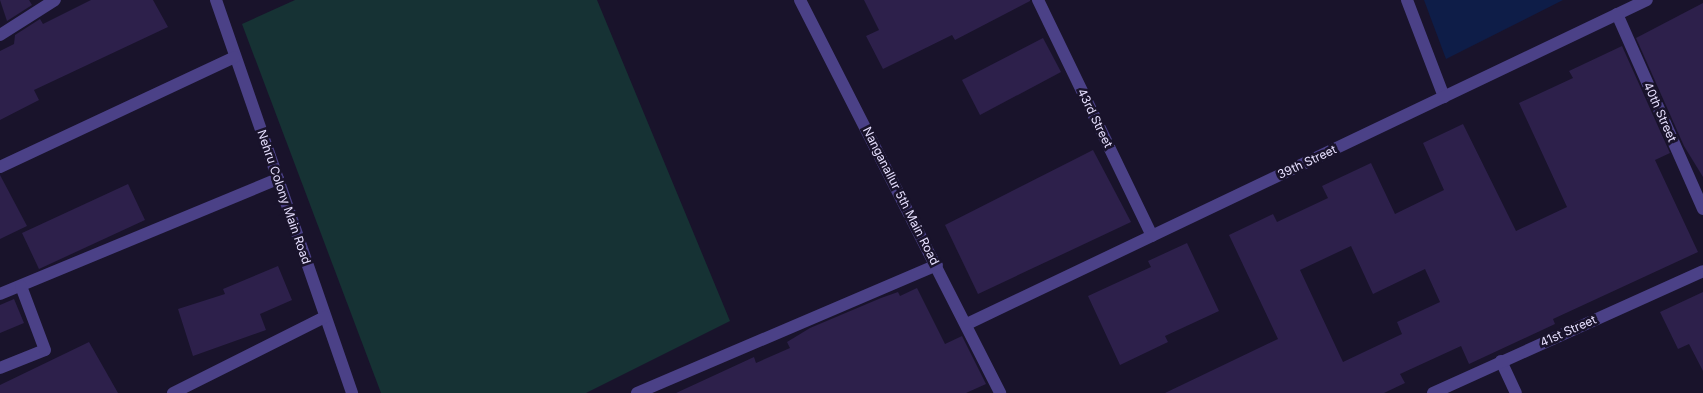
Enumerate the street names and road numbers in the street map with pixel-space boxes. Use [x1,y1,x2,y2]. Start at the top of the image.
street label: 40th Street [1640,80,1680,144]
street label: 43rd Street [1074,86,1116,150]
street label: Nanganallur 5th Main Road [860,124,942,268]
street label: Nehru Colony Main Road [254,128,314,266]
street label: 39th Street [1275,142,1339,182]
street label: 41st Street [1538,312,1598,350]

